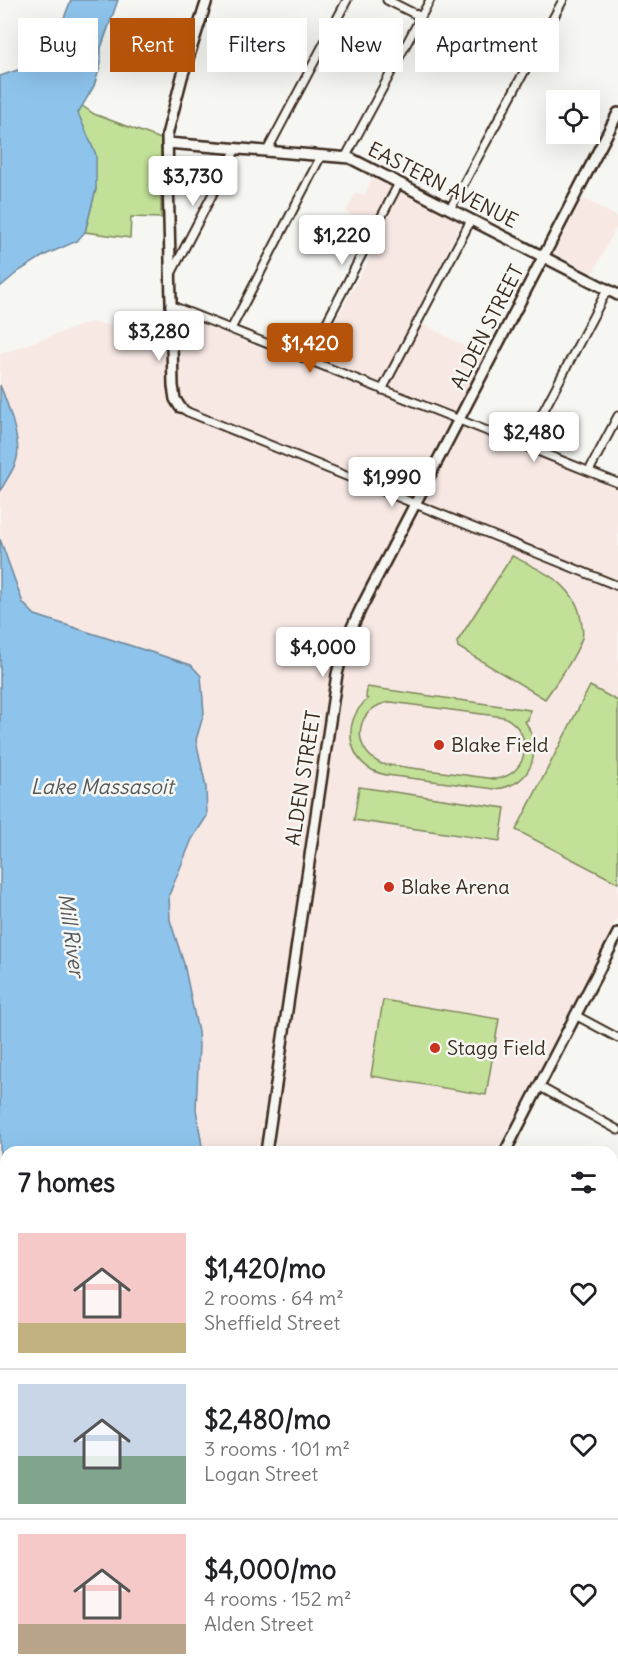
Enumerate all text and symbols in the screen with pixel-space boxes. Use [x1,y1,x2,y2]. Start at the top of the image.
chip: Buy [18,18,98,72]
chip: Rent [110,18,195,72]
chip: Filters [207,18,307,72]
chip: New [319,18,403,72]
chip: Apartment [415,18,559,72]
map controls [546,90,600,144]
button: locate [546,90,600,144]
street label: EASTERN AVENUE [364,136,522,233]
pin: $3,730 [144,156,242,207]
text: $3,730 [163,163,223,188]
pin: $1,220 [293,215,391,266]
text: $1,220 [313,222,371,247]
street label: ALDEN STREET [444,260,529,393]
pin: $3,280 [110,311,208,362]
text: $3,280 [128,318,190,343]
pin: $1,420 [261,323,359,374]
text: $1,420 [281,330,339,355]
pin: $2,480 [485,412,583,463]
text: $2,480 [503,419,565,444]
pin: $1,990 [343,457,441,508]
text: $1,990 [362,464,422,489]
pin: $4,000 [274,627,372,678]
text: $4,000 [290,634,356,659]
street label: ALDEN STREET [279,709,326,847]
place label: Blake Field [451,732,549,757]
marker: Blake Field [432,738,446,752]
water label: Lake Massasoit [30,773,177,800]
place label: Blake Arena [401,874,510,899]
marker: Blake Arena [382,880,396,894]
water label: Mill River [52,891,91,981]
place label: Stagg Field [447,1035,546,1060]
marker: Stagg Field [428,1041,442,1055]
text: 7 homes [18,1166,115,1199]
icon: filters [567,1166,600,1199]
text: $1,420/mo [204,1252,326,1285]
icon: home [66,1257,138,1329]
icon: heart [567,1277,600,1310]
text: 2 rooms · 64 m² [204,1285,344,1310]
text: Sheffield Street [204,1310,340,1335]
text: $2,480/mo [204,1403,331,1436]
icon: home [66,1408,138,1480]
icon: heart [567,1428,600,1461]
text: 3 rooms · 101 m² [204,1436,350,1461]
text: Logan Street [204,1461,318,1486]
text: $4,000/mo [204,1553,336,1586]
icon: home [66,1558,138,1630]
icon: heart [567,1578,600,1611]
text: 4 rooms · 152 m² [204,1586,352,1611]
text: Alden Street [204,1611,313,1636]

